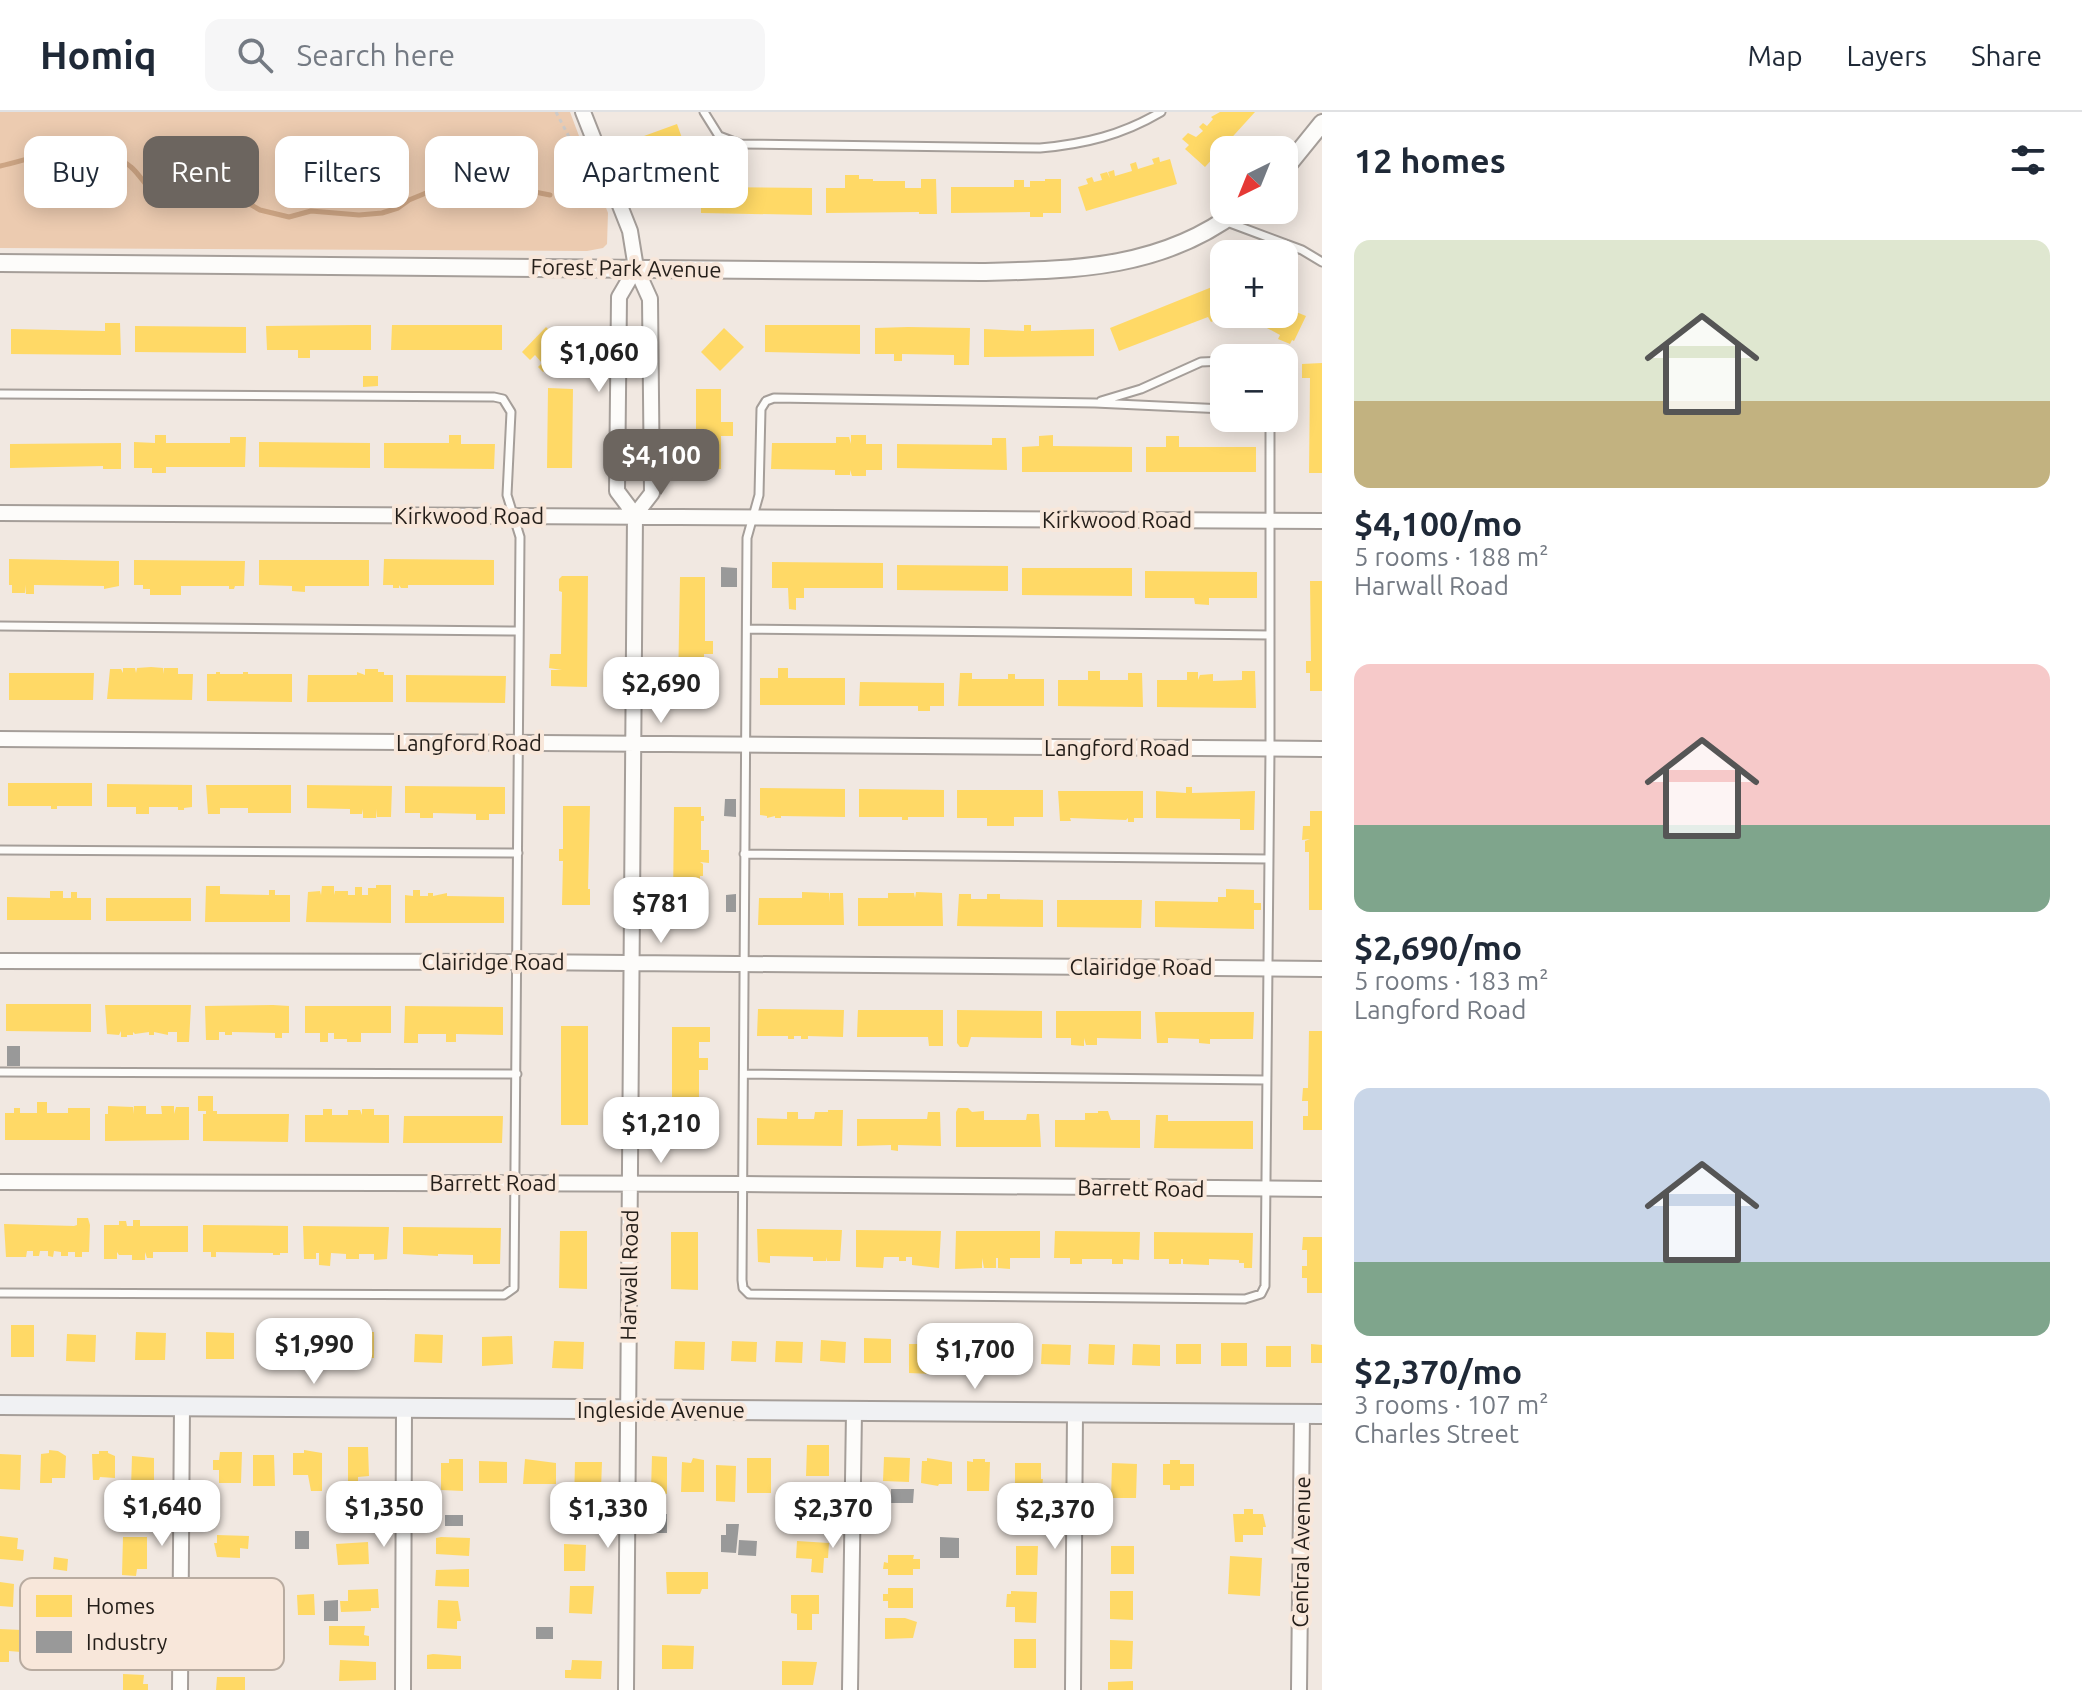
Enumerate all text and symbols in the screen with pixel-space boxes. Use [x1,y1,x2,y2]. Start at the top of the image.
search box [205,19,765,91]
icon: search [233,33,277,77]
text: Homiq [40,34,157,76]
text: Search here [297,38,455,72]
text: Map [1747,40,1803,71]
text: Layers [1847,40,1927,71]
text: Share [1971,40,2042,71]
chip: Buy [24,136,127,208]
chip: Rent [143,136,259,208]
chip: Filters [275,136,409,208]
chip: New [425,136,538,208]
chip: Apartment [554,136,748,208]
north arrow [1210,136,1298,224]
map controls [1210,136,1298,432]
icon: filters [2006,138,2050,182]
text: 12 homes [1354,141,1506,179]
button: + [1210,240,1298,328]
street label: Forest Park Avenue [530,253,722,282]
icon: home [1630,292,1774,436]
pin: $1,060 [534,326,664,394]
text: $1,060 [559,337,639,366]
button: − [1210,344,1298,432]
pin: $4,100 [596,429,726,497]
text: $4,100 [621,440,701,469]
street label: Kirkwood Road [394,503,544,528]
text: $4,100/mo [1354,504,1522,542]
street label: Kirkwood Road [1042,507,1192,532]
text: 5 rooms · 188 m² [1354,542,1549,571]
text: Harwall Road [1354,571,1509,600]
pin: $2,690 [596,657,726,725]
text: $2,690 [621,668,701,697]
icon: home [1630,716,1774,860]
street label: Langford Road [396,730,542,755]
street label: Langford Road [1044,735,1190,760]
pin: $781 [614,877,708,945]
text: $781 [632,888,690,917]
text: $2,690/mo [1354,928,1522,966]
street label: Clairidge Road [421,949,565,974]
street label: Clairidge Road [1069,954,1213,979]
text: 5 rooms · 183 m² [1354,966,1549,995]
text: Langford Road [1354,995,1526,1024]
pin: $1,210 [596,1097,726,1165]
text: $1,210 [621,1108,701,1137]
icon: home [1630,1140,1774,1284]
street label: Barrett Road [429,1170,557,1195]
street label: Barrett Road [1077,1174,1205,1201]
street label: Harwall Road [615,1209,642,1341]
pin: $1,990 [249,1318,379,1386]
pin: $1,700 [910,1323,1040,1391]
text: $1,990 [274,1329,354,1358]
text: $1,700 [935,1334,1015,1363]
text: $2,370/mo [1354,1352,1522,1390]
text: 3 rooms · 107 m² [1354,1390,1549,1419]
street label: Ingleside Avenue [577,1397,745,1422]
text: Charles Street [1354,1419,1519,1448]
street label: Central Avenue [1287,1476,1314,1628]
pin: $1,640 [97,1480,227,1548]
pin: $1,350 [319,1481,449,1549]
pin: $1,330 [543,1482,673,1550]
pin: $2,370 [768,1482,898,1550]
pin: $2,370 [990,1483,1120,1551]
text: $1,640 [122,1491,202,1520]
text: $1,350 [344,1492,424,1521]
text: $1,330 [568,1493,648,1522]
text: $2,370 [793,1493,873,1522]
text: $2,370 [1015,1494,1095,1523]
legend [20,1578,284,1670]
text: Homes [86,1593,155,1618]
text: Industry [86,1629,168,1654]

